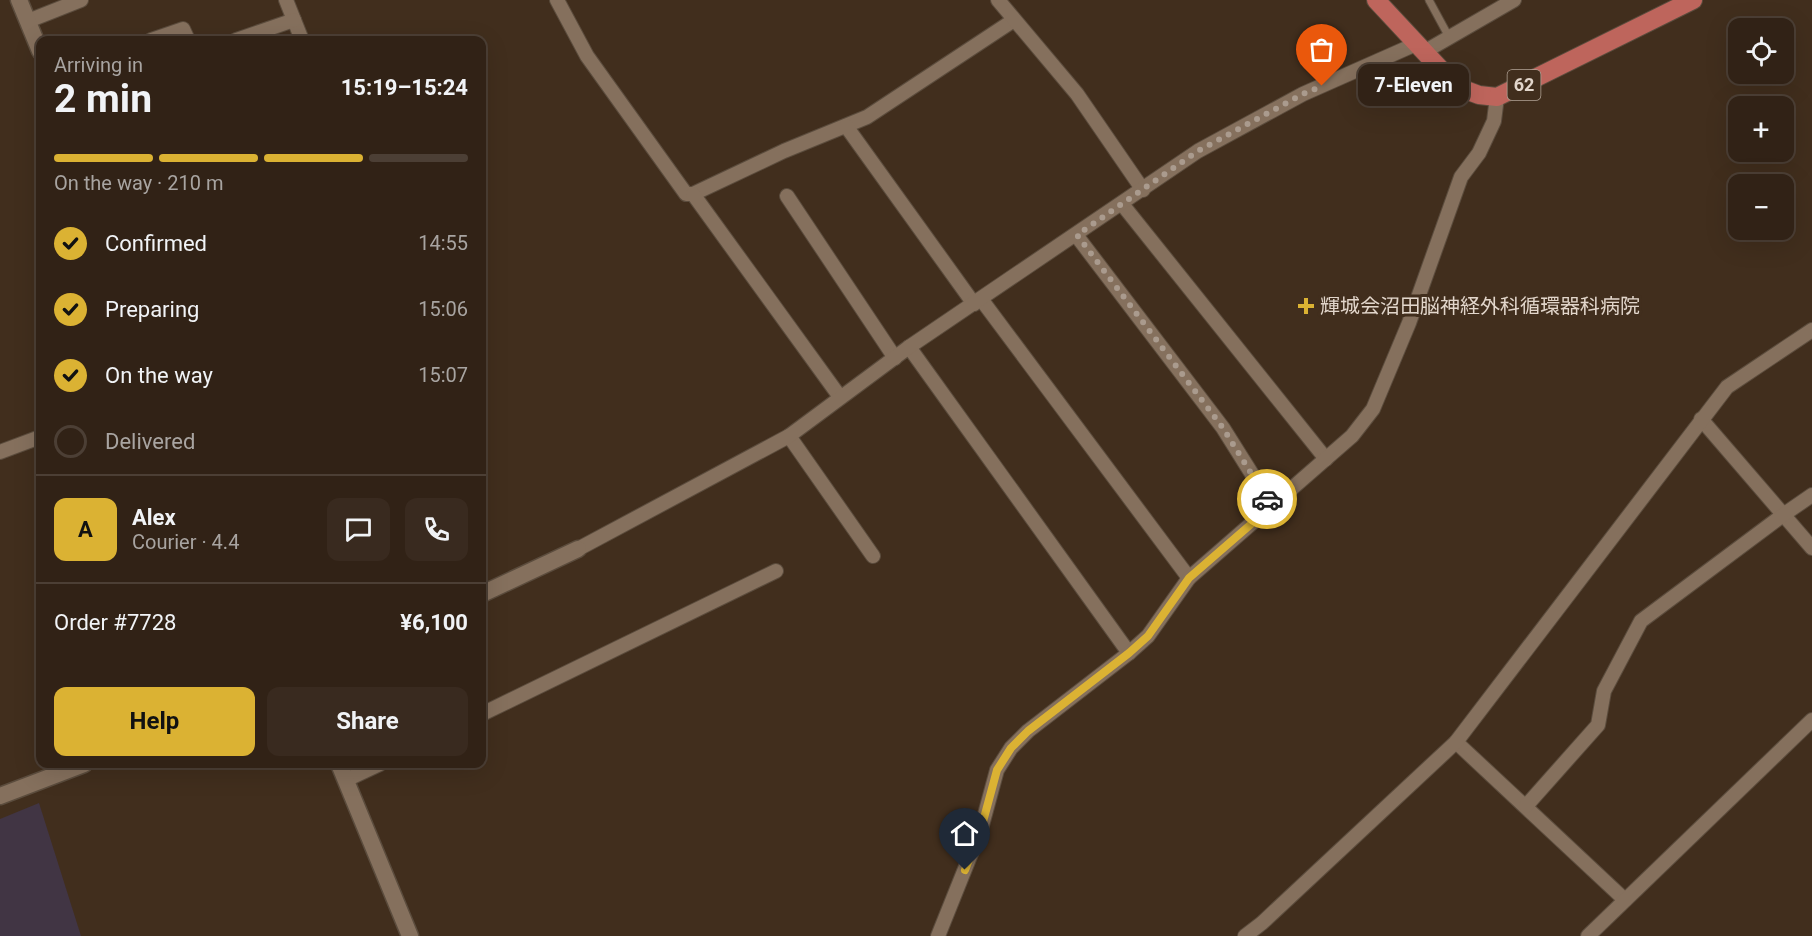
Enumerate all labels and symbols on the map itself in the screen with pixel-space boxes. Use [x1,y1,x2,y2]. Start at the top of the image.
pin [1296,24,1347,86]
callout: 7-Eleven [1358,65,1469,107]
road number: 62 [1508,70,1540,100]
place label: 輝城会沼田脳神経外科循環器科病院 [1320,294,1640,318]
marker: 輝城会沼田脳神経外科循環器科病院 [1297,297,1315,315]
courier [1237,469,1297,529]
pin [939,808,990,870]

